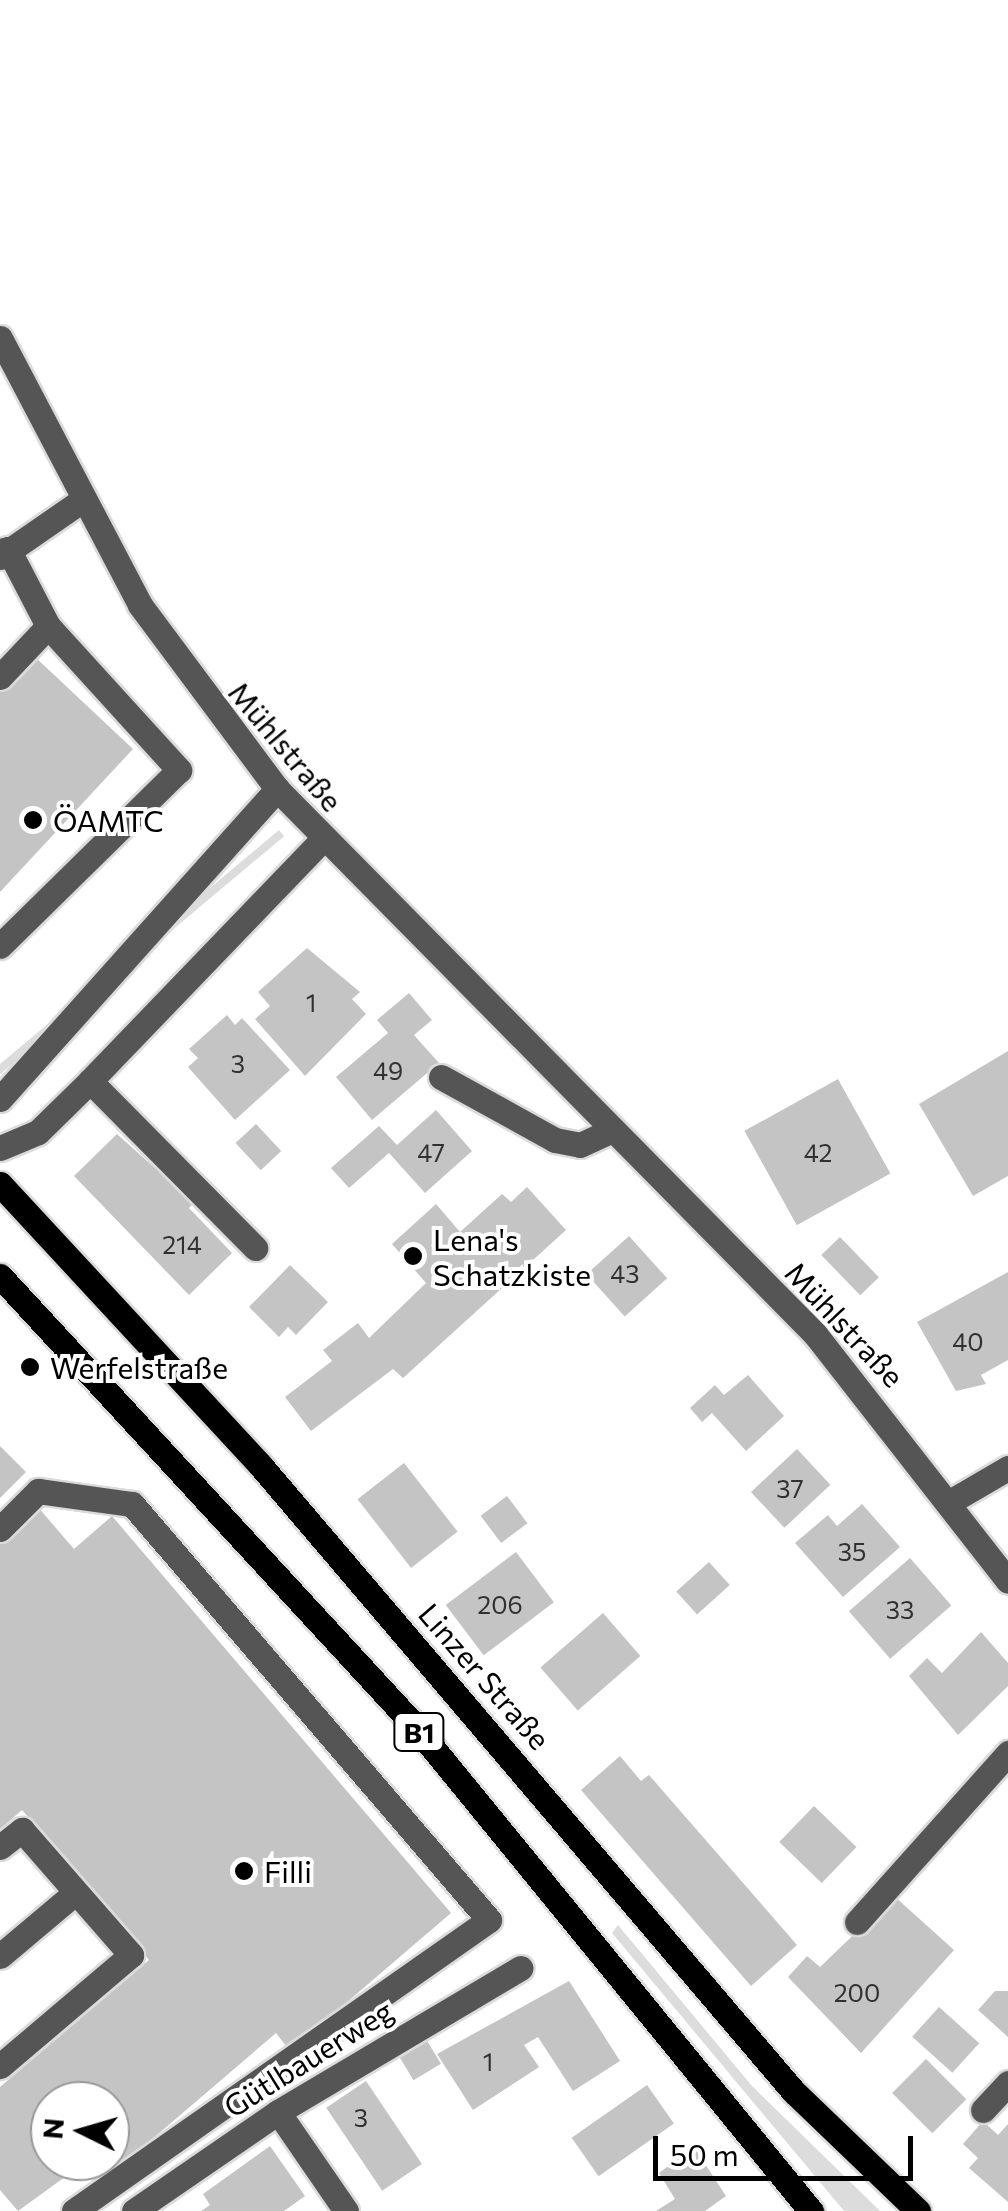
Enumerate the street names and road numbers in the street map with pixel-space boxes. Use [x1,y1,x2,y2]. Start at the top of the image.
street label: Mühlstraße [222,674,350,818]
street label: Mühlstraße [778,1254,912,1394]
street label: Linzer Straße [412,1596,558,1756]
road number: B1 [392,1709,446,1755]
street label: Gütlbauerweg [217,1992,399,2124]

